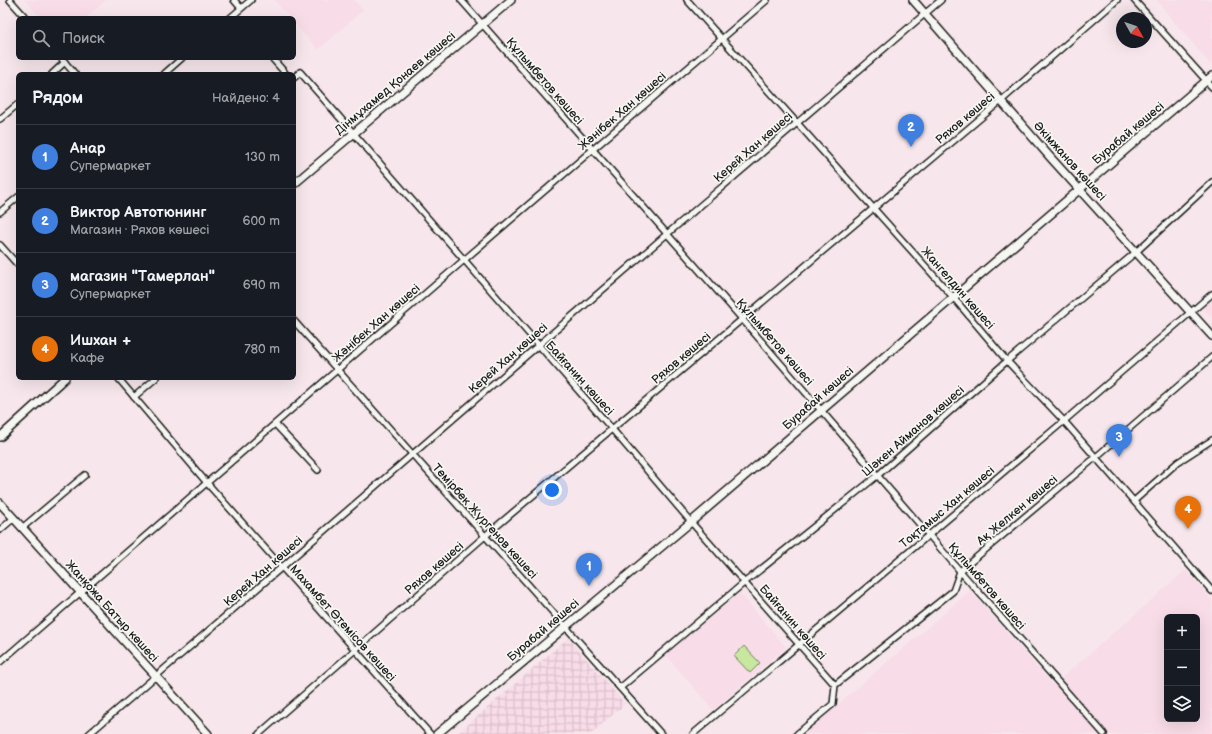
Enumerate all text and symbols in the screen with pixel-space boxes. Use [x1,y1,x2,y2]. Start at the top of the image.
north arrow [1116,12,1152,48]
search box [16,16,296,60]
icon: search [30,27,52,49]
text: Поиск [62,29,105,48]
street label: Дінмұхамед Қонаев көшесі [332,29,459,138]
street label: Құлымбетов көшесі [503,35,586,128]
street label: Жәнібек Хан көшесі [575,69,669,154]
text: Рядом [32,88,83,108]
street label: Ряхов көшесі [933,89,998,148]
text: Найдено: 4 [212,90,280,106]
street label: Бурабай көшесі [1089,99,1167,168]
street label: Керей Хан көшесі [711,109,796,186]
pin: 2 [898,114,924,147]
street label: Әкімжанов көшесі [1030,119,1109,204]
text: Анар [70,139,106,158]
text: 1 [42,149,48,165]
text: 130 m [245,149,280,165]
text: Супермаркет [70,158,151,174]
text: Виктор Автотюнинг [70,203,206,222]
text: 2 [41,213,49,229]
text: 600 m [243,213,280,229]
text: Магазин · Ряхов көшесі [70,222,209,238]
street label: Жангелдин көшесі [918,244,998,333]
text: магазин "Тамерлан" [70,267,215,286]
text: 3 [41,277,49,293]
text: 690 m [243,277,280,293]
street label: Жәнібек Хан көшесі [329,281,423,366]
text: Супермаркет [70,286,151,302]
street label: Құлымбетов көшесі [733,296,816,389]
street label: Керей Хан көшесі [466,320,551,397]
street label: Ряхов көшесі [649,329,714,388]
text: Ишхан + [70,331,132,350]
street label: Байғанин көшесі [542,338,617,419]
text: 4 [41,341,49,357]
text: 780 m [244,341,280,357]
text: Кафе [70,350,104,366]
street label: Бурабай көшесі [780,363,857,433]
street label: Шәкен Айманов көшесі [859,383,968,480]
pin: 3 [1106,424,1132,457]
street label: Темірбек Жүргенов көшесі [429,461,540,582]
street label: Тоқтамыс Хан көшесі [897,463,998,551]
street label: Ақ Желкен көшесі [973,472,1061,549]
your location [542,480,562,500]
pin: 4 [1175,496,1201,529]
street label: Керей Хан көшесі [221,533,306,610]
street label: Ряхов көшесі [402,539,467,598]
street label: Құлымбетов көшесі [945,540,1028,633]
pin: 1 [576,553,602,586]
street label: Жанқожа Батыр көшесі [62,557,161,665]
street label: Махамбет Өтемісов көшесі [286,562,399,685]
street label: Байғанин көшесі [756,582,829,663]
street label: Бурабай көшесі [504,596,582,665]
map controls [1164,614,1200,722]
button: + [1164,614,1200,650]
button: − [1164,650,1200,686]
button: layers [1164,686,1200,722]

